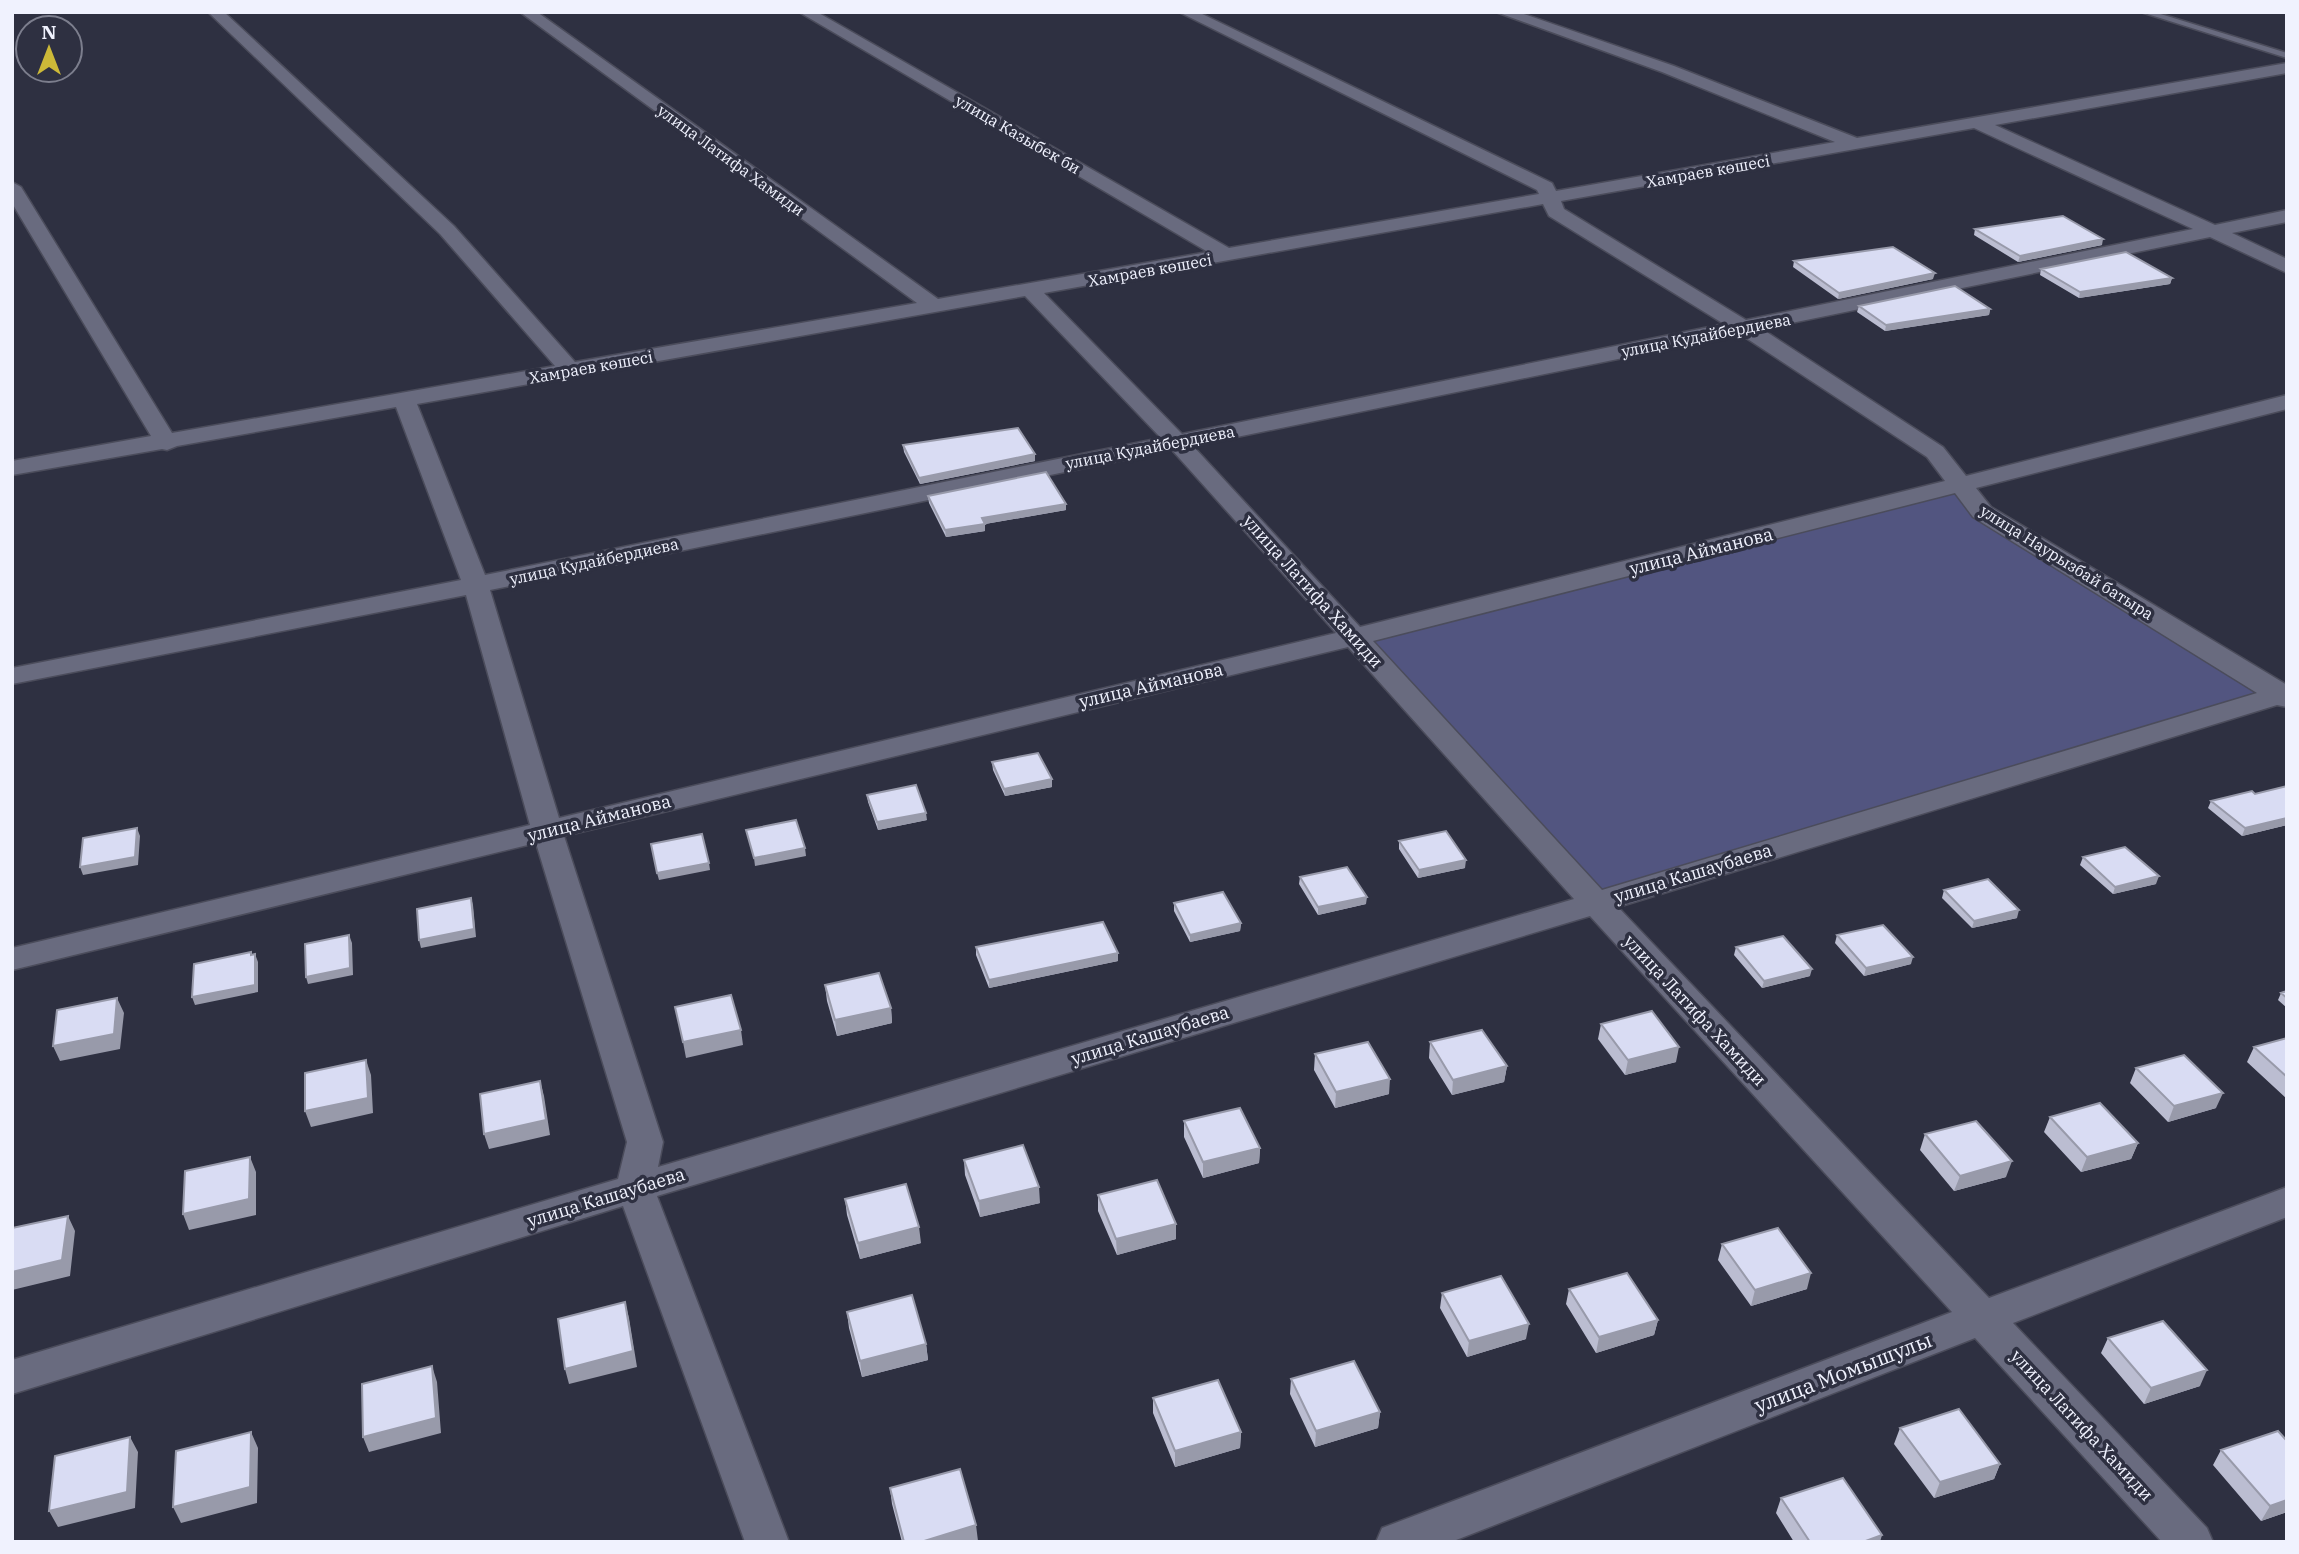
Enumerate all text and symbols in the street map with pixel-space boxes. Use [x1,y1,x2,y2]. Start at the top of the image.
north arrow [14,14,84,84]
text: N [41,20,57,44]
street label: улица Казыбек би [952,90,1084,178]
street label: улица Латифа Хамиди [654,100,808,220]
street label: Хамраев көшесі [1645,150,1771,192]
street label: Хамраев көшесі [1087,249,1213,291]
street label: улица Кудайбердиева [1620,309,1793,361]
street label: Хамраев көшесі [528,346,654,388]
street label: улица Кудайбердиева [1064,421,1237,473]
street label: улица Наурызбай батыра [1977,500,2158,624]
street label: улица Латифа Хамиди [1238,509,1388,673]
street label: улица Айманова [1627,522,1775,580]
street label: улица Кудайбердиева [508,533,681,589]
street label: улица Айманова [1077,657,1225,713]
street label: улица Айманова [525,789,673,847]
street label: улица Кашаубаева [1611,838,1775,908]
street label: улица Латифа Хамиди [1619,929,1771,1091]
street label: улица Кашаубаева [1068,1000,1232,1070]
street label: улица Кашаубаева [524,1162,688,1232]
street label: улица Момышулы [1750,1325,1936,1419]
street label: улица Латифа Хамиди [2006,1344,2158,1506]

